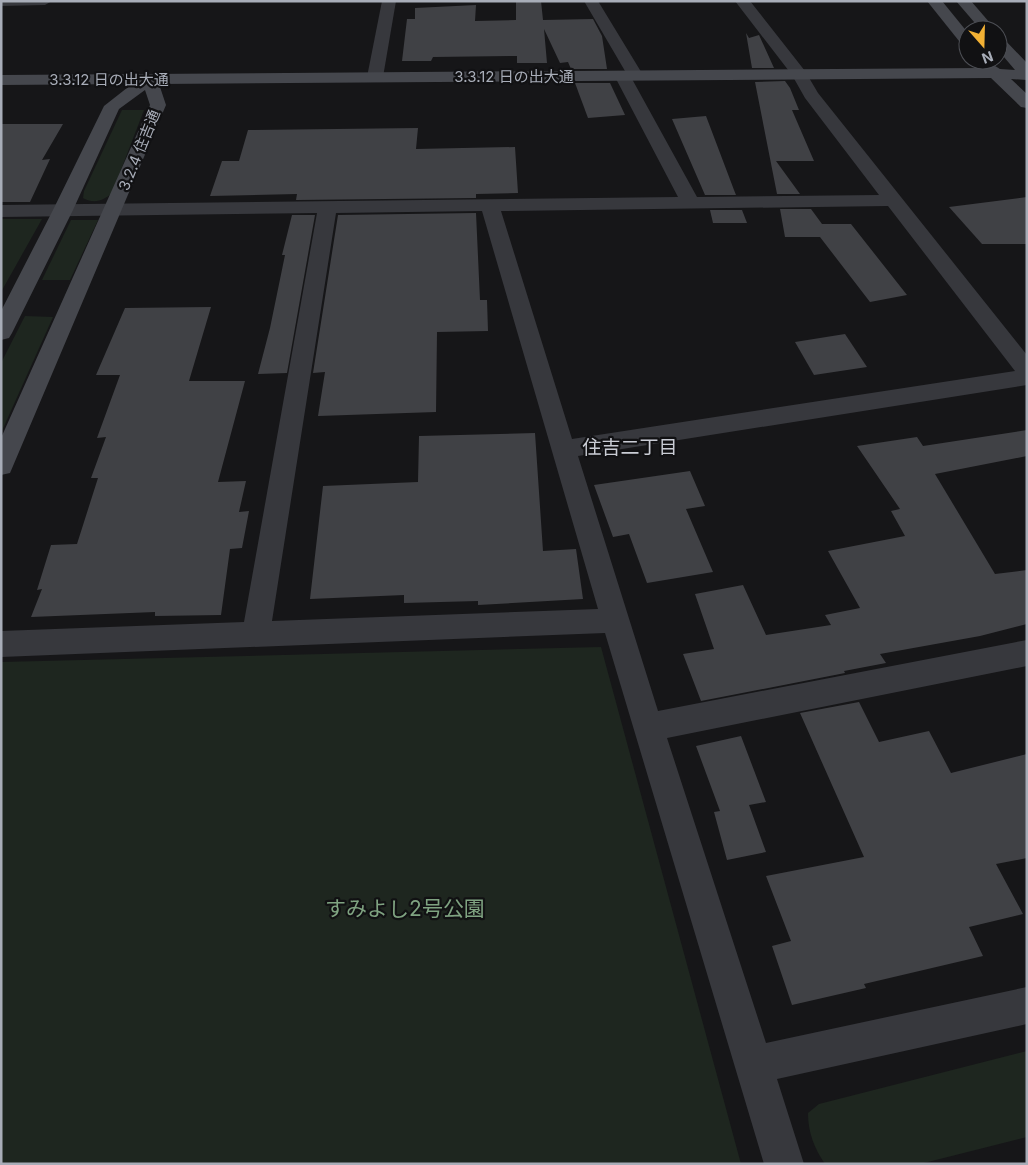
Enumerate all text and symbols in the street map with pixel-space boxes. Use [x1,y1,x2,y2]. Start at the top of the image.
north arrow [958,20,1008,70]
text: N [980,48,996,67]
street label: 3.3.12 日の出大通 [454,67,574,86]
street label: 3.3.12 日の出大通 [49,70,169,89]
street label: 3.2.4 住吉通 [114,107,164,193]
district label: 住吉二丁目 [582,436,678,459]
park label: すみよし2号公園 [325,896,485,921]

